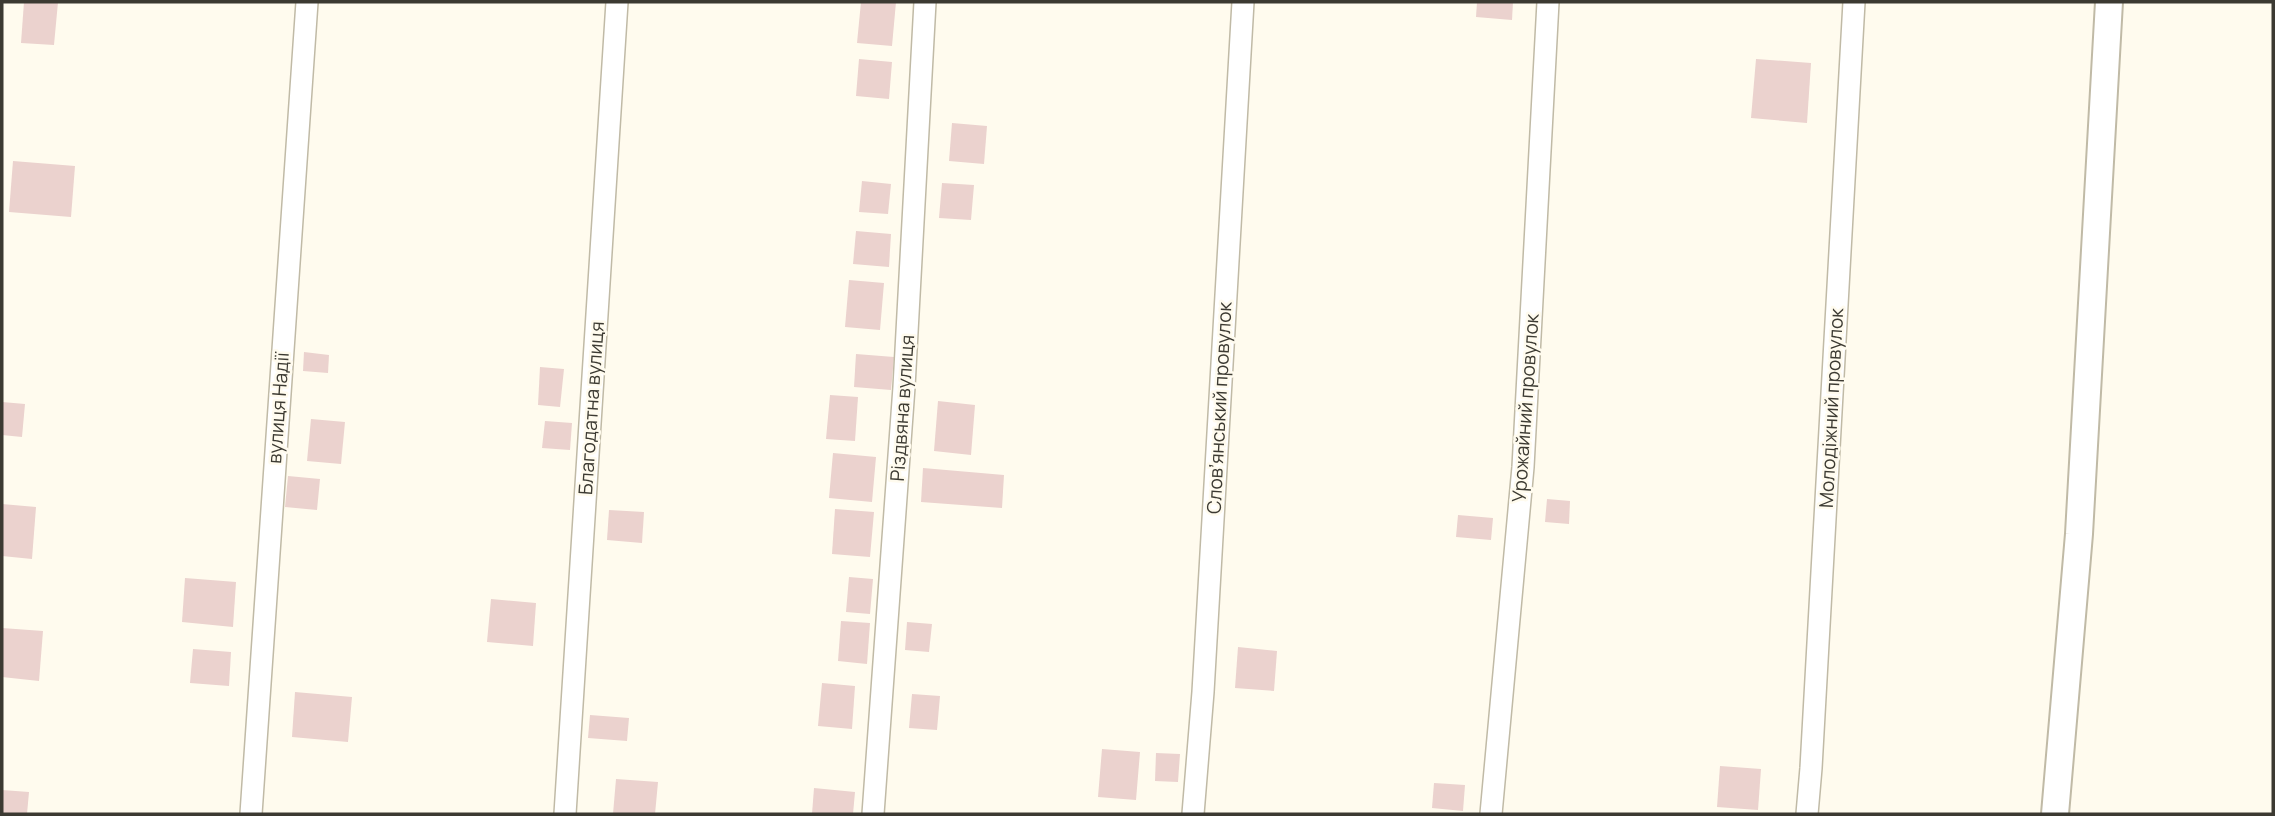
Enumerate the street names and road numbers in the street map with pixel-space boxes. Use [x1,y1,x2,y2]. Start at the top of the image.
street label: Словʼянський провулок [1200,301,1238,515]
street label: Молодіжний провулок [1813,307,1849,508]
street label: Урожайний провулок [1505,312,1545,503]
street label: Благодатна вулиця [572,320,610,496]
street label: Різдвяна вулиця [884,334,920,482]
street label: вулиця Надії [261,351,295,464]

